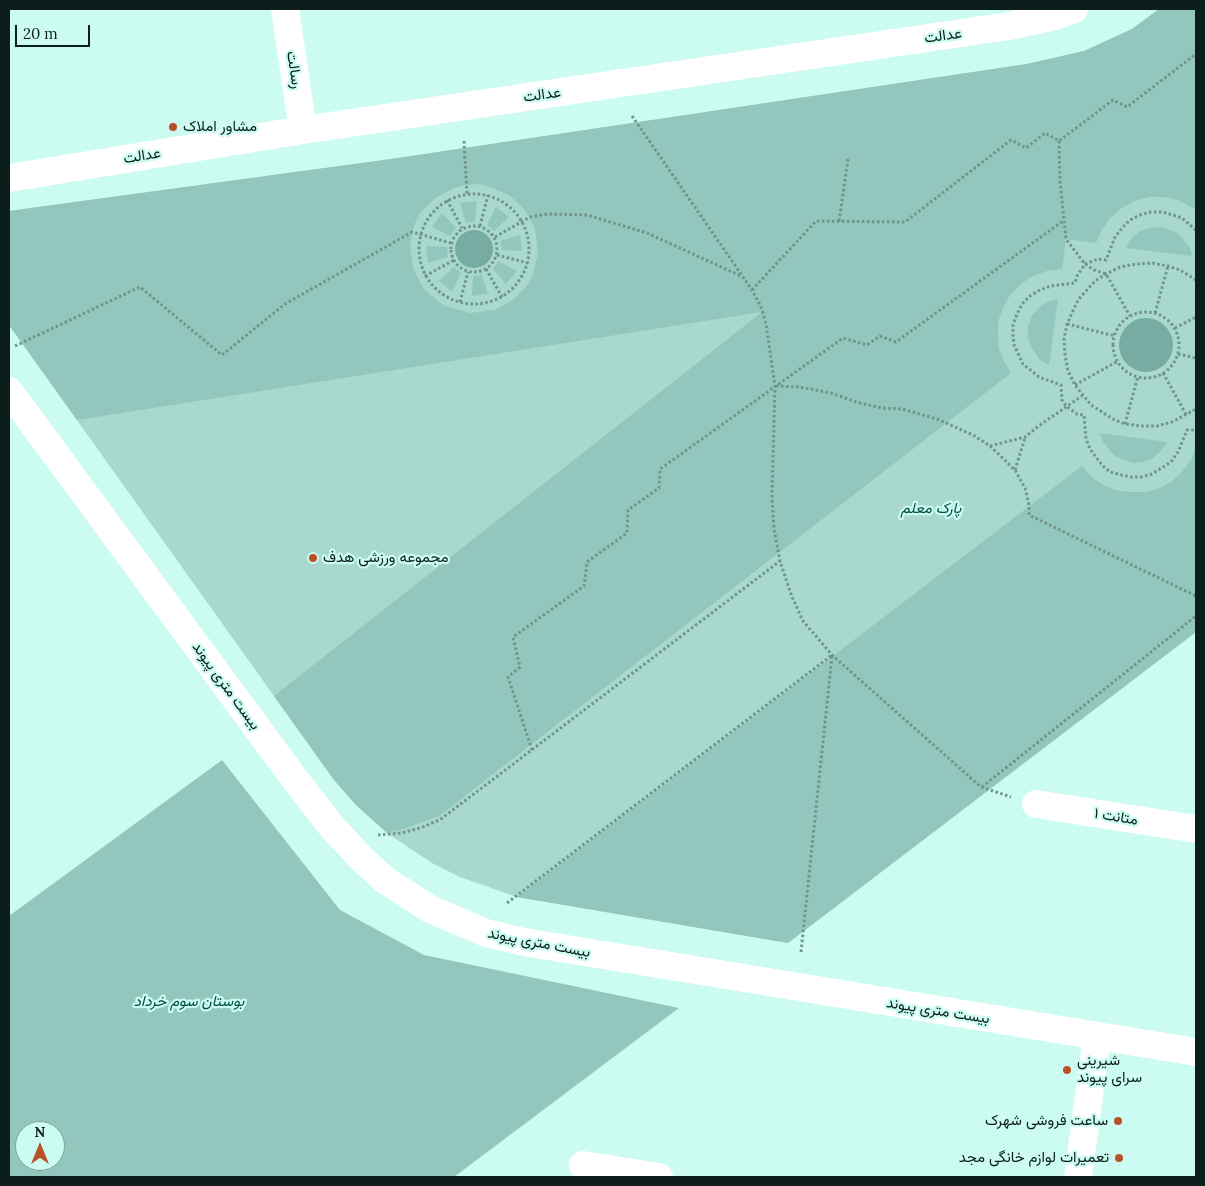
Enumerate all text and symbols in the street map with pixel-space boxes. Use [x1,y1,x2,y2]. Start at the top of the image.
scale bar [18,15,92,47]
text: 20 m [23,24,58,43]
street label: عدالت [923,24,963,48]
street label: رسالت [282,50,306,90]
street label: عدالت [522,83,562,107]
place label: مشاور املاک [183,118,257,136]
marker: مشاور املاک [167,121,179,133]
street label: عدالت [122,144,162,168]
park label: پارک معلم [901,500,961,518]
place label: مجموعه ورزشی هدف [323,549,448,567]
marker: مجموعه ورزشی هدف [307,552,319,564]
street label: بیست متری پیوند [188,638,264,734]
street label: متانت ۱ [1093,805,1139,829]
street label: بیست متری پیوند [486,924,592,962]
park label: بوستان سوم خرداد [134,993,244,1011]
street label: بیست متری پیوند [885,994,991,1028]
place label: شیرینی سرای پیوند [1077,1052,1142,1087]
marker: شیرینی سرای پیوند [1061,1064,1073,1076]
place label: ساعت فروشی شهرک [985,1112,1108,1130]
marker: ساعت فروشی شهرک [1112,1115,1124,1127]
north arrow [15,1121,65,1171]
text: N [35,1123,45,1141]
place label: تعمیرات لوازم خانگی مجد [959,1149,1109,1167]
marker: تعمیرات لوازم خانگی مجد [1113,1152,1125,1164]

